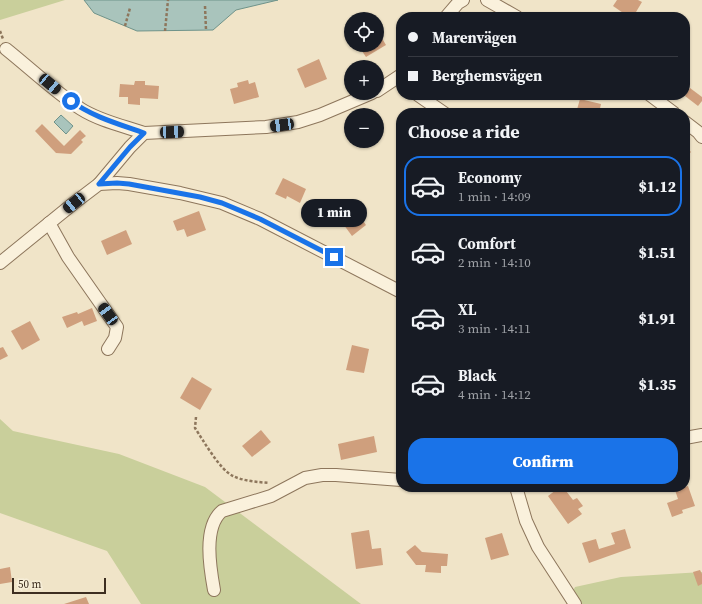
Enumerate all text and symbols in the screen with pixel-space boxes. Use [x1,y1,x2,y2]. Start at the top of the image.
map controls [344,12,384,148]
button: locate [344,12,384,52]
text: Marenvägen [432,27,517,48]
button: + [344,60,384,100]
text: Berghemsvägen [432,65,542,86]
car [37,72,63,96]
route start [62,92,80,110]
button: − [344,108,384,148]
car [269,117,295,133]
text: Choose a ride [408,119,520,144]
car [160,126,184,138]
text: Economy [458,167,522,188]
icon: car [410,168,446,204]
text: $1.12 [638,176,676,197]
text: 1 min · 14:09 [458,188,531,205]
car [61,191,87,215]
callout: 1 min [301,199,367,227]
text: 1 min [317,204,351,221]
text: Comfort [458,233,516,254]
icon: car [410,234,446,270]
text: $1.51 [638,242,676,263]
route end [325,248,343,266]
text: 2 min · 14:10 [458,254,531,271]
text: XL [458,299,477,320]
icon: car [410,300,446,336]
car [96,301,120,327]
text: $1.91 [638,308,676,329]
text: 3 min · 14:11 [458,320,531,337]
text: Black [458,365,497,386]
icon: car [410,366,446,402]
text: $1.35 [638,374,676,395]
text: 4 min · 14:12 [458,386,531,403]
button: Confirm [408,438,678,484]
scale bar [12,576,106,595]
text: 50 m [18,577,41,592]

